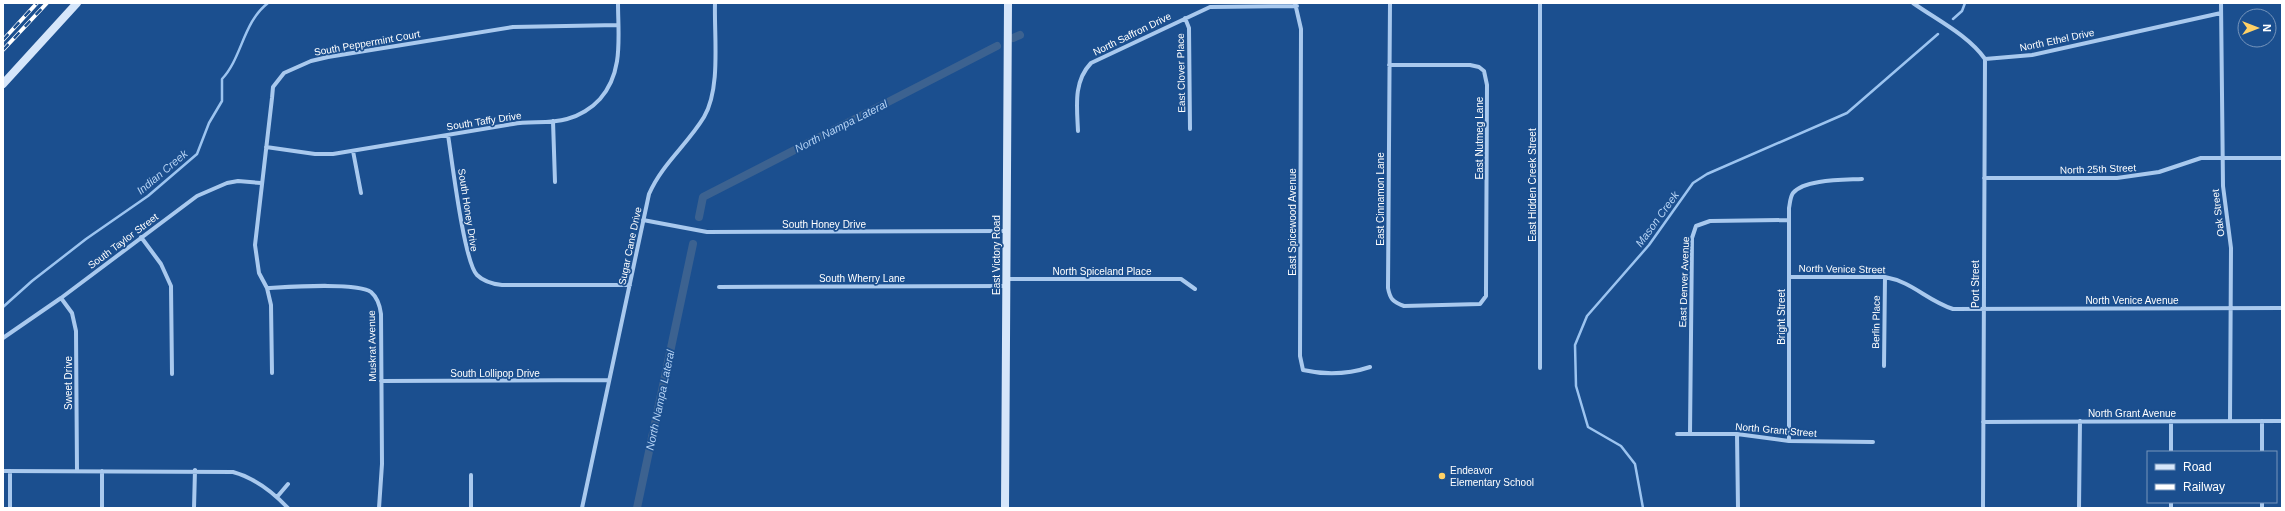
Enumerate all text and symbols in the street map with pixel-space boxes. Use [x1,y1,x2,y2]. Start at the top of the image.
north arrow [2237,8,2277,48]
street label: North Saffron Drive [1091,10,1173,58]
text: N [2261,24,2273,32]
street label: North Ethel Drive [2019,27,2096,53]
street label: South Peppermint Court [313,28,421,58]
street label: East Clover Place [1175,33,1187,113]
street label: East Nutmeg Lane [1474,96,1485,179]
water label: North Nampa Lateral [793,97,890,155]
street label: South Taffy Drive [446,110,523,132]
street label: East Hidden Creek Street [1527,128,1538,242]
water label: Indian Creek [134,147,190,197]
street label: East Cinnamon Lane [1375,152,1386,246]
street label: North 25th Street [2060,162,2136,176]
street label: South Honey Drive [456,168,480,253]
street label: East Spicewood Avenue [1287,168,1298,276]
street label: Oak Street [2210,188,2226,237]
water label: Mason Creek [1633,189,1681,249]
street label: Sugar Cane Drive [616,206,644,286]
street label: South Taylor Street [86,211,160,271]
street label: East Victory Road [991,215,1002,295]
street label: South Honey Drive [782,219,866,230]
street label: East Denver Avenue [1677,236,1691,328]
street label: Port Street [1970,260,1981,308]
street label: North Venice Street [1799,263,1886,275]
street label: North Spiceland Place [1053,266,1152,277]
street label: South Wherry Lane [819,273,906,284]
street label: Bright Street [1776,289,1787,345]
street label: Berlin Place [1870,295,1882,349]
street label: North Venice Avenue [2085,295,2179,306]
street label: Muskrat Avenue [366,310,378,382]
water label: North Nampa Lateral [644,348,677,451]
street label: Sweet Drive [63,356,74,410]
street label: South Lollipop Drive [450,368,540,379]
street label: North Grant Avenue [2088,408,2177,419]
street label: North Grant Street [1735,421,1817,439]
legend [2147,451,2277,503]
text: Road [2183,460,2212,474]
place label: Endeavor Elementary School [1450,465,1534,488]
marker: Endeavor Elementary School [1437,471,1447,481]
text: Railway [2183,480,2225,494]

